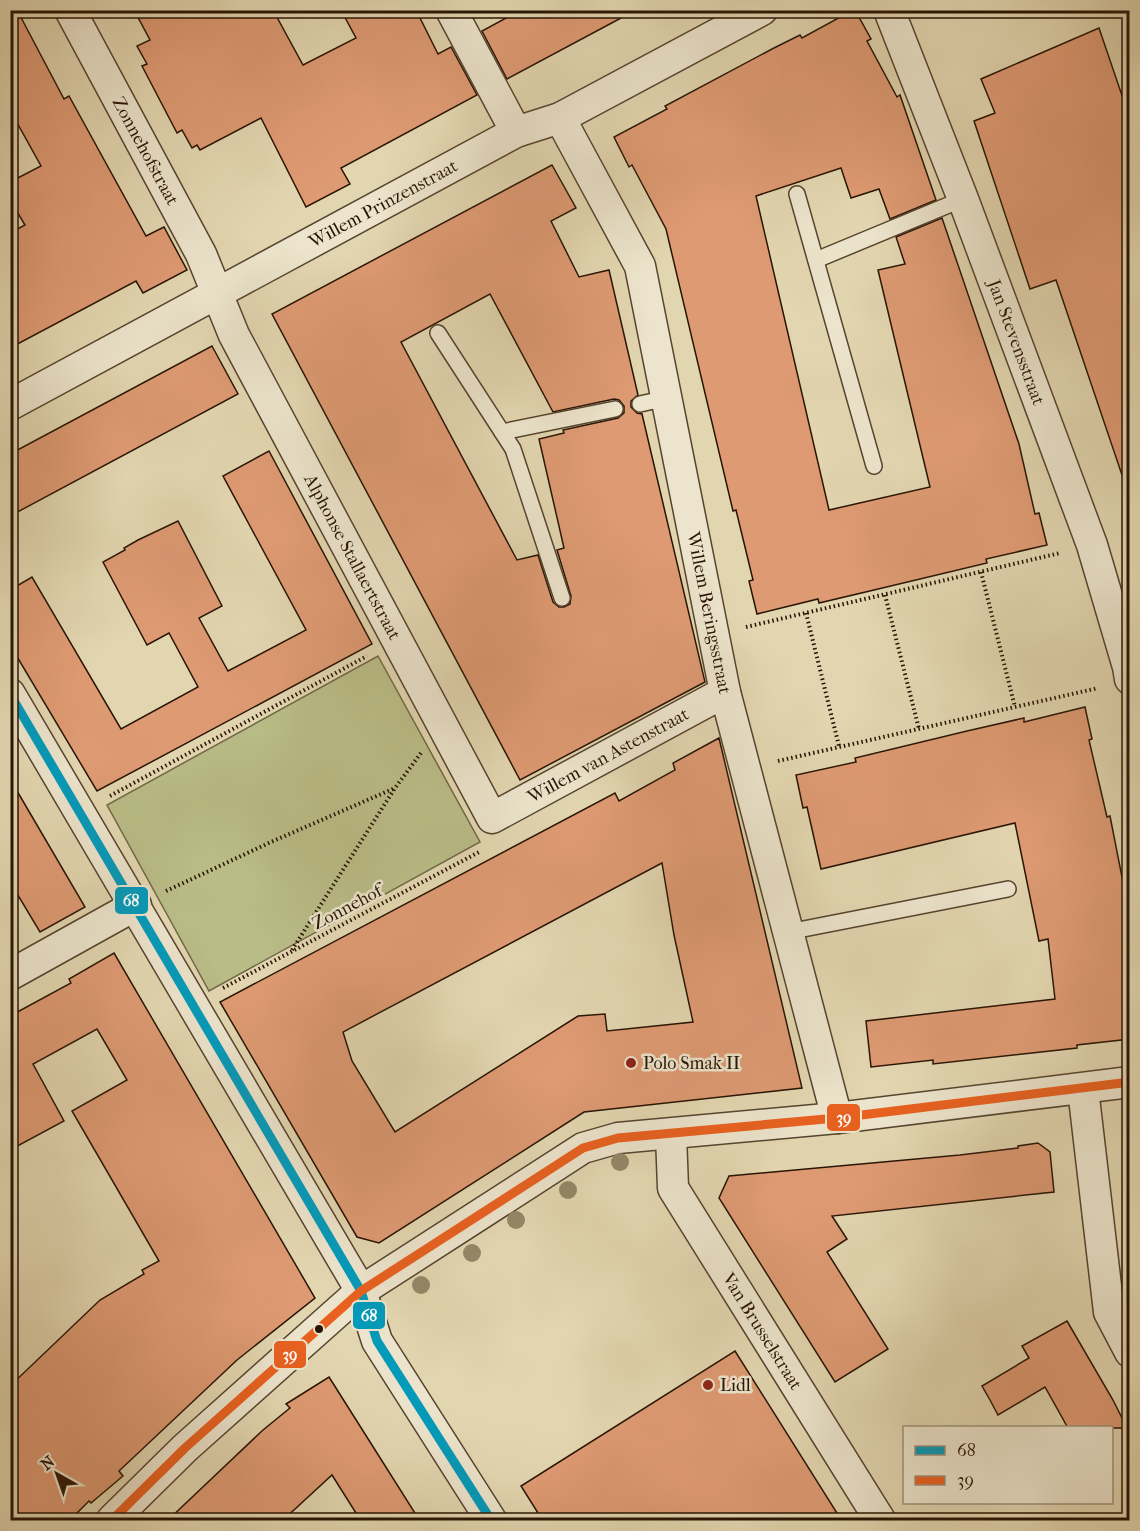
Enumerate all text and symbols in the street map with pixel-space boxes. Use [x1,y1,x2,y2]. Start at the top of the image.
street label: Zonnehofstraat [108,94,183,209]
street label: Willem Prinzenstraat [305,155,462,253]
street label: Jan Stevensstraat [982,275,1049,409]
street label: Alphonse Stallaertstraat [299,470,405,644]
street label: Willem Beringsstraat [682,529,735,696]
street label: Willem van Astenstraat [523,703,693,808]
street label: Zonnehof [309,878,389,935]
line badge: 68 [114,886,149,915]
text: 68 [123,891,139,910]
place label: Polo Smak II [643,1053,740,1074]
marker: Polo Smak II [624,1056,638,1070]
line badge: 39 [826,1103,861,1132]
text: 39 [837,1108,851,1128]
street label: Van Brusselstraat [717,1268,807,1394]
line badge: 68 [352,1301,386,1330]
text: 68 [361,1306,377,1325]
unlabelled marker [313,1323,325,1335]
line badge: 39 [273,1340,307,1369]
text: 39 [283,1345,297,1365]
place label: Lidl [720,1375,751,1396]
marker: Lidl [701,1378,715,1392]
legend [903,1426,1113,1504]
text: 68 [957,1440,976,1461]
north arrow [27,1444,87,1504]
text: N [37,1451,59,1474]
text: 39 [957,1470,974,1491]

